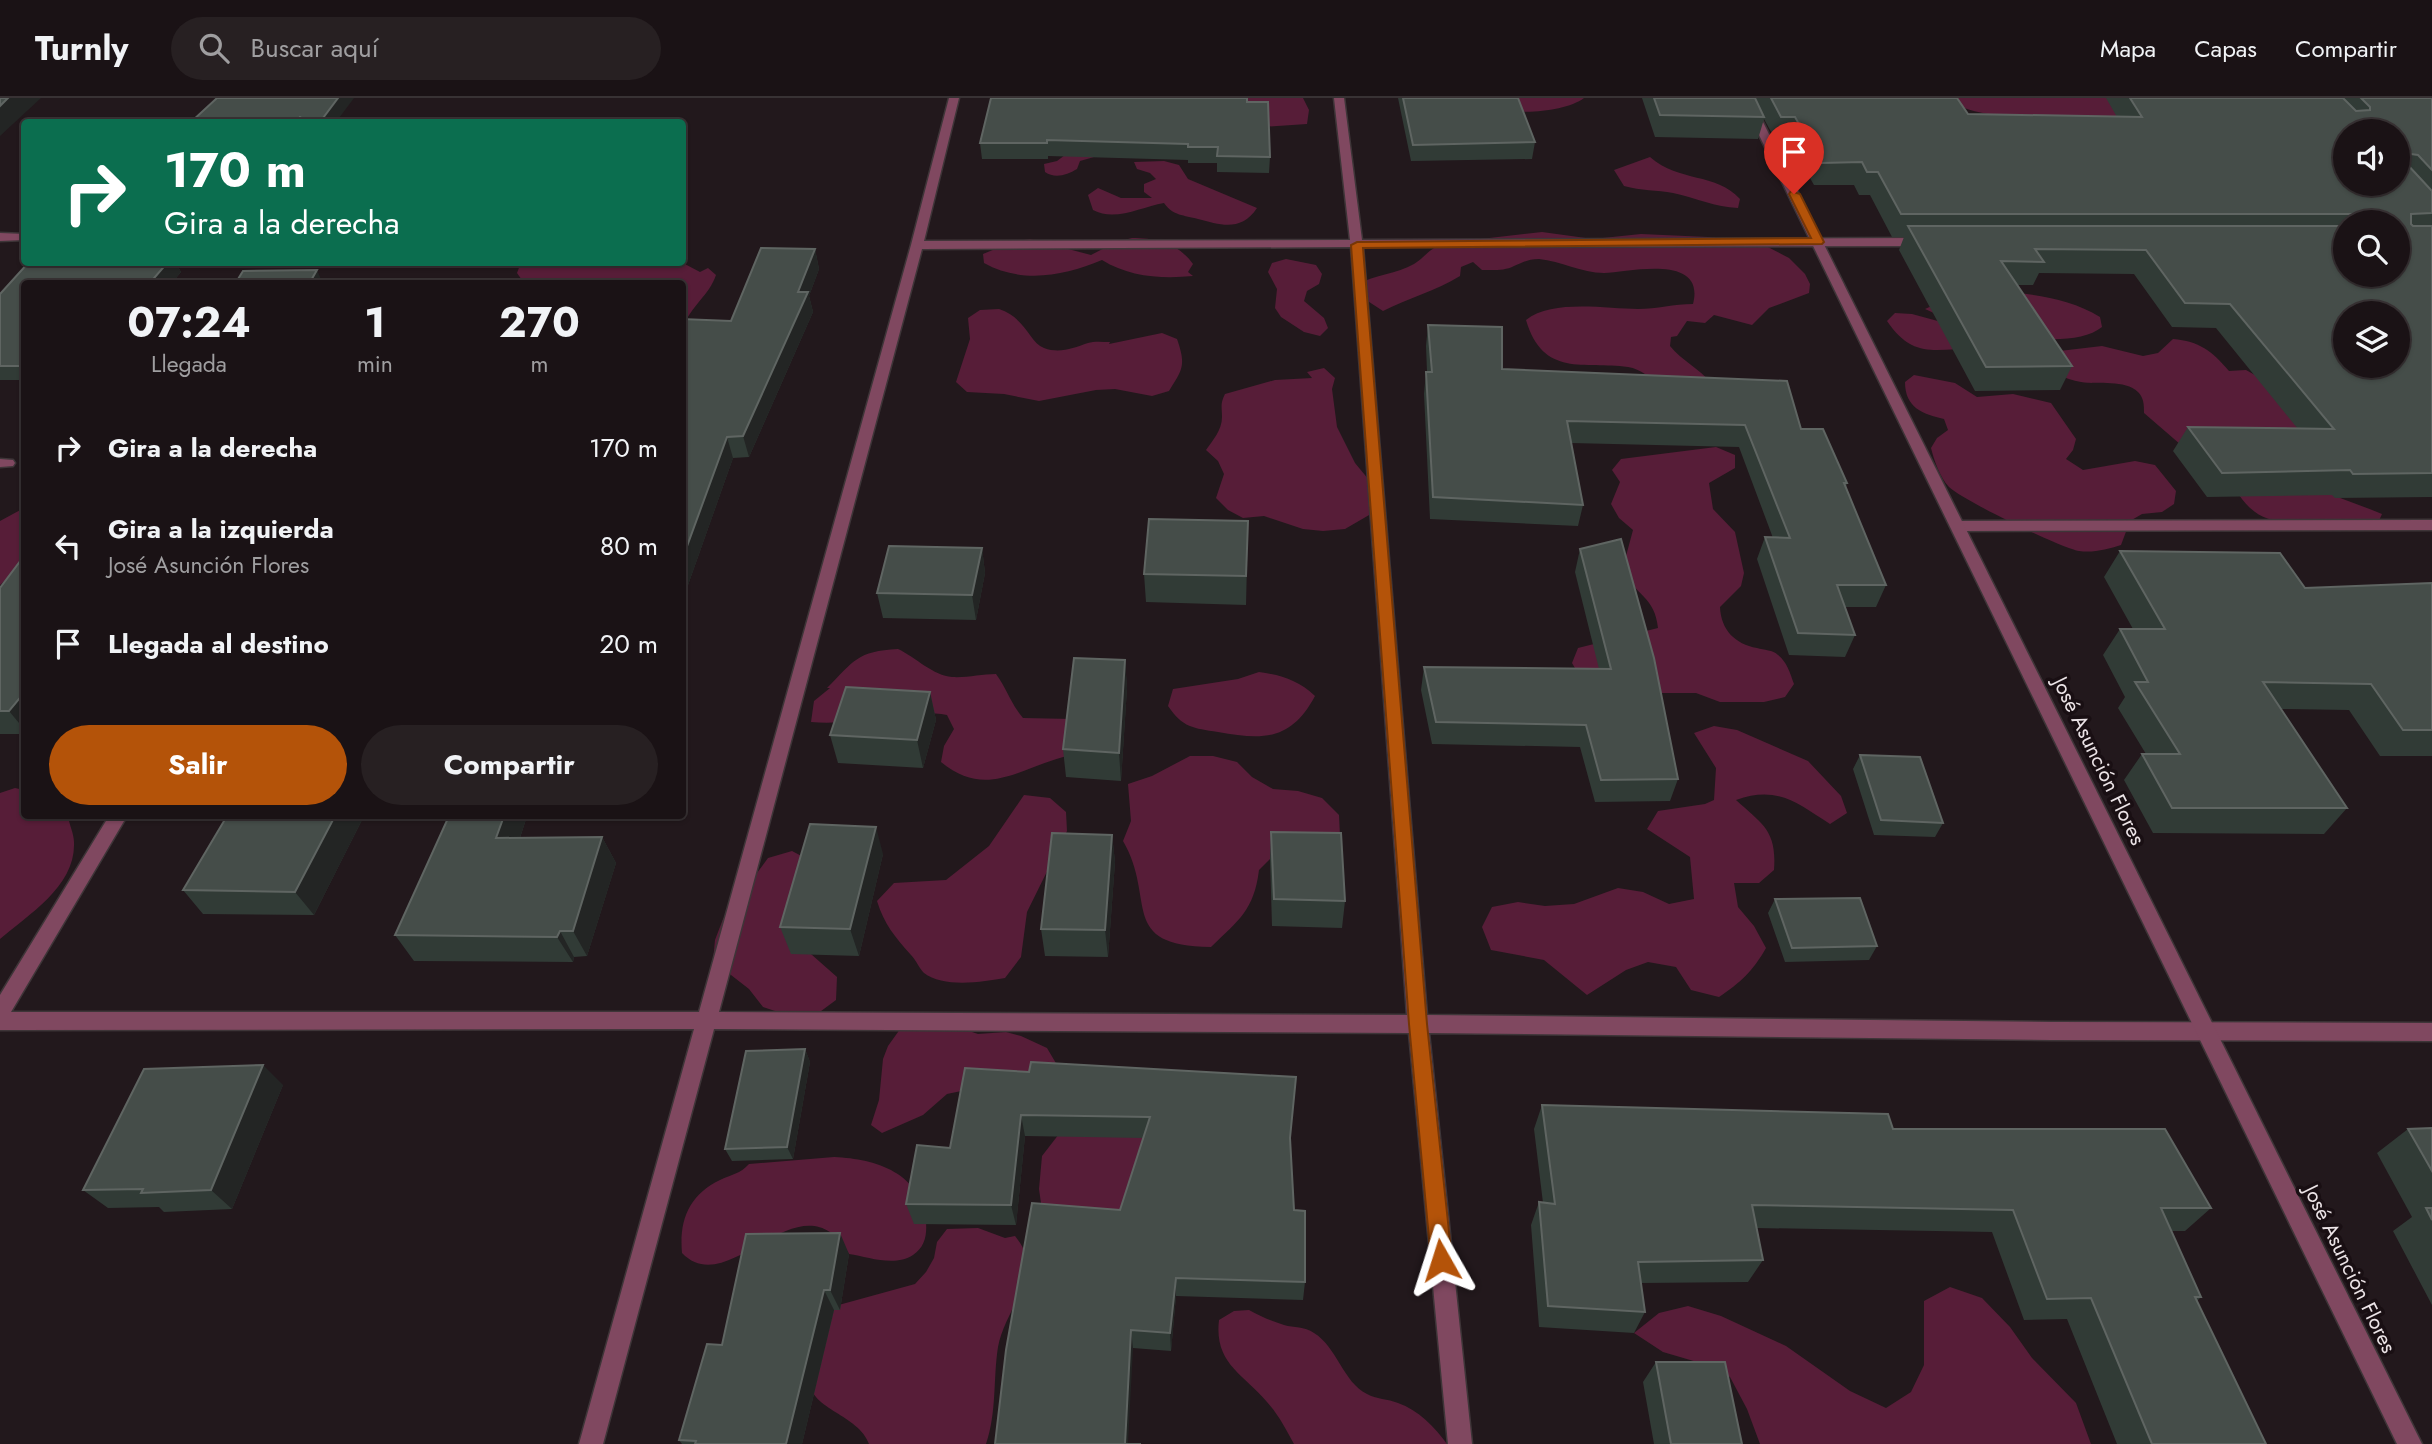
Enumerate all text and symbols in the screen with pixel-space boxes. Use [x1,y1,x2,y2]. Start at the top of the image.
search box [171,17,661,80]
text: Turnly [35,25,129,72]
icon: search [195,29,233,67]
text: Buscar aquí [251,29,379,67]
text: Mapa [2100,31,2156,66]
text: Capas [2194,31,2257,66]
text: Compartir [2295,31,2397,66]
map controls [2333,119,2410,378]
button: sound [2333,119,2410,196]
pin [1764,122,1824,194]
icon: arrive [1775,133,1813,171]
text: 170 m [164,135,306,205]
icon: right [49,147,140,238]
text: Gira a la derecha [164,200,400,246]
button: search [2333,210,2410,287]
text: 07:24 [127,292,251,353]
text: 1 [364,292,386,353]
text: 270 [499,292,580,353]
button: layers [2333,301,2410,378]
text: Llegada [151,347,227,381]
text: min [357,347,393,381]
text: m [530,347,548,381]
icon: right [49,429,87,467]
text: Gira a la derecha [108,429,317,467]
text: 170 m [589,429,658,467]
text: Gira a la izquierda [108,510,334,548]
icon: left [49,527,87,565]
text: 80 m [600,527,658,565]
text: José Asunción Flores [108,548,309,582]
icon: arrive [49,625,87,663]
text: Llegada al destino [108,625,329,663]
text: 20 m [600,625,658,663]
street label: José Asunción Flores [2044,669,2153,850]
button: Salir [49,725,347,805]
button: Compartir [361,725,658,805]
street label: José Asunción Flores [2295,1177,2404,1358]
position arrow [1404,1223,1478,1297]

